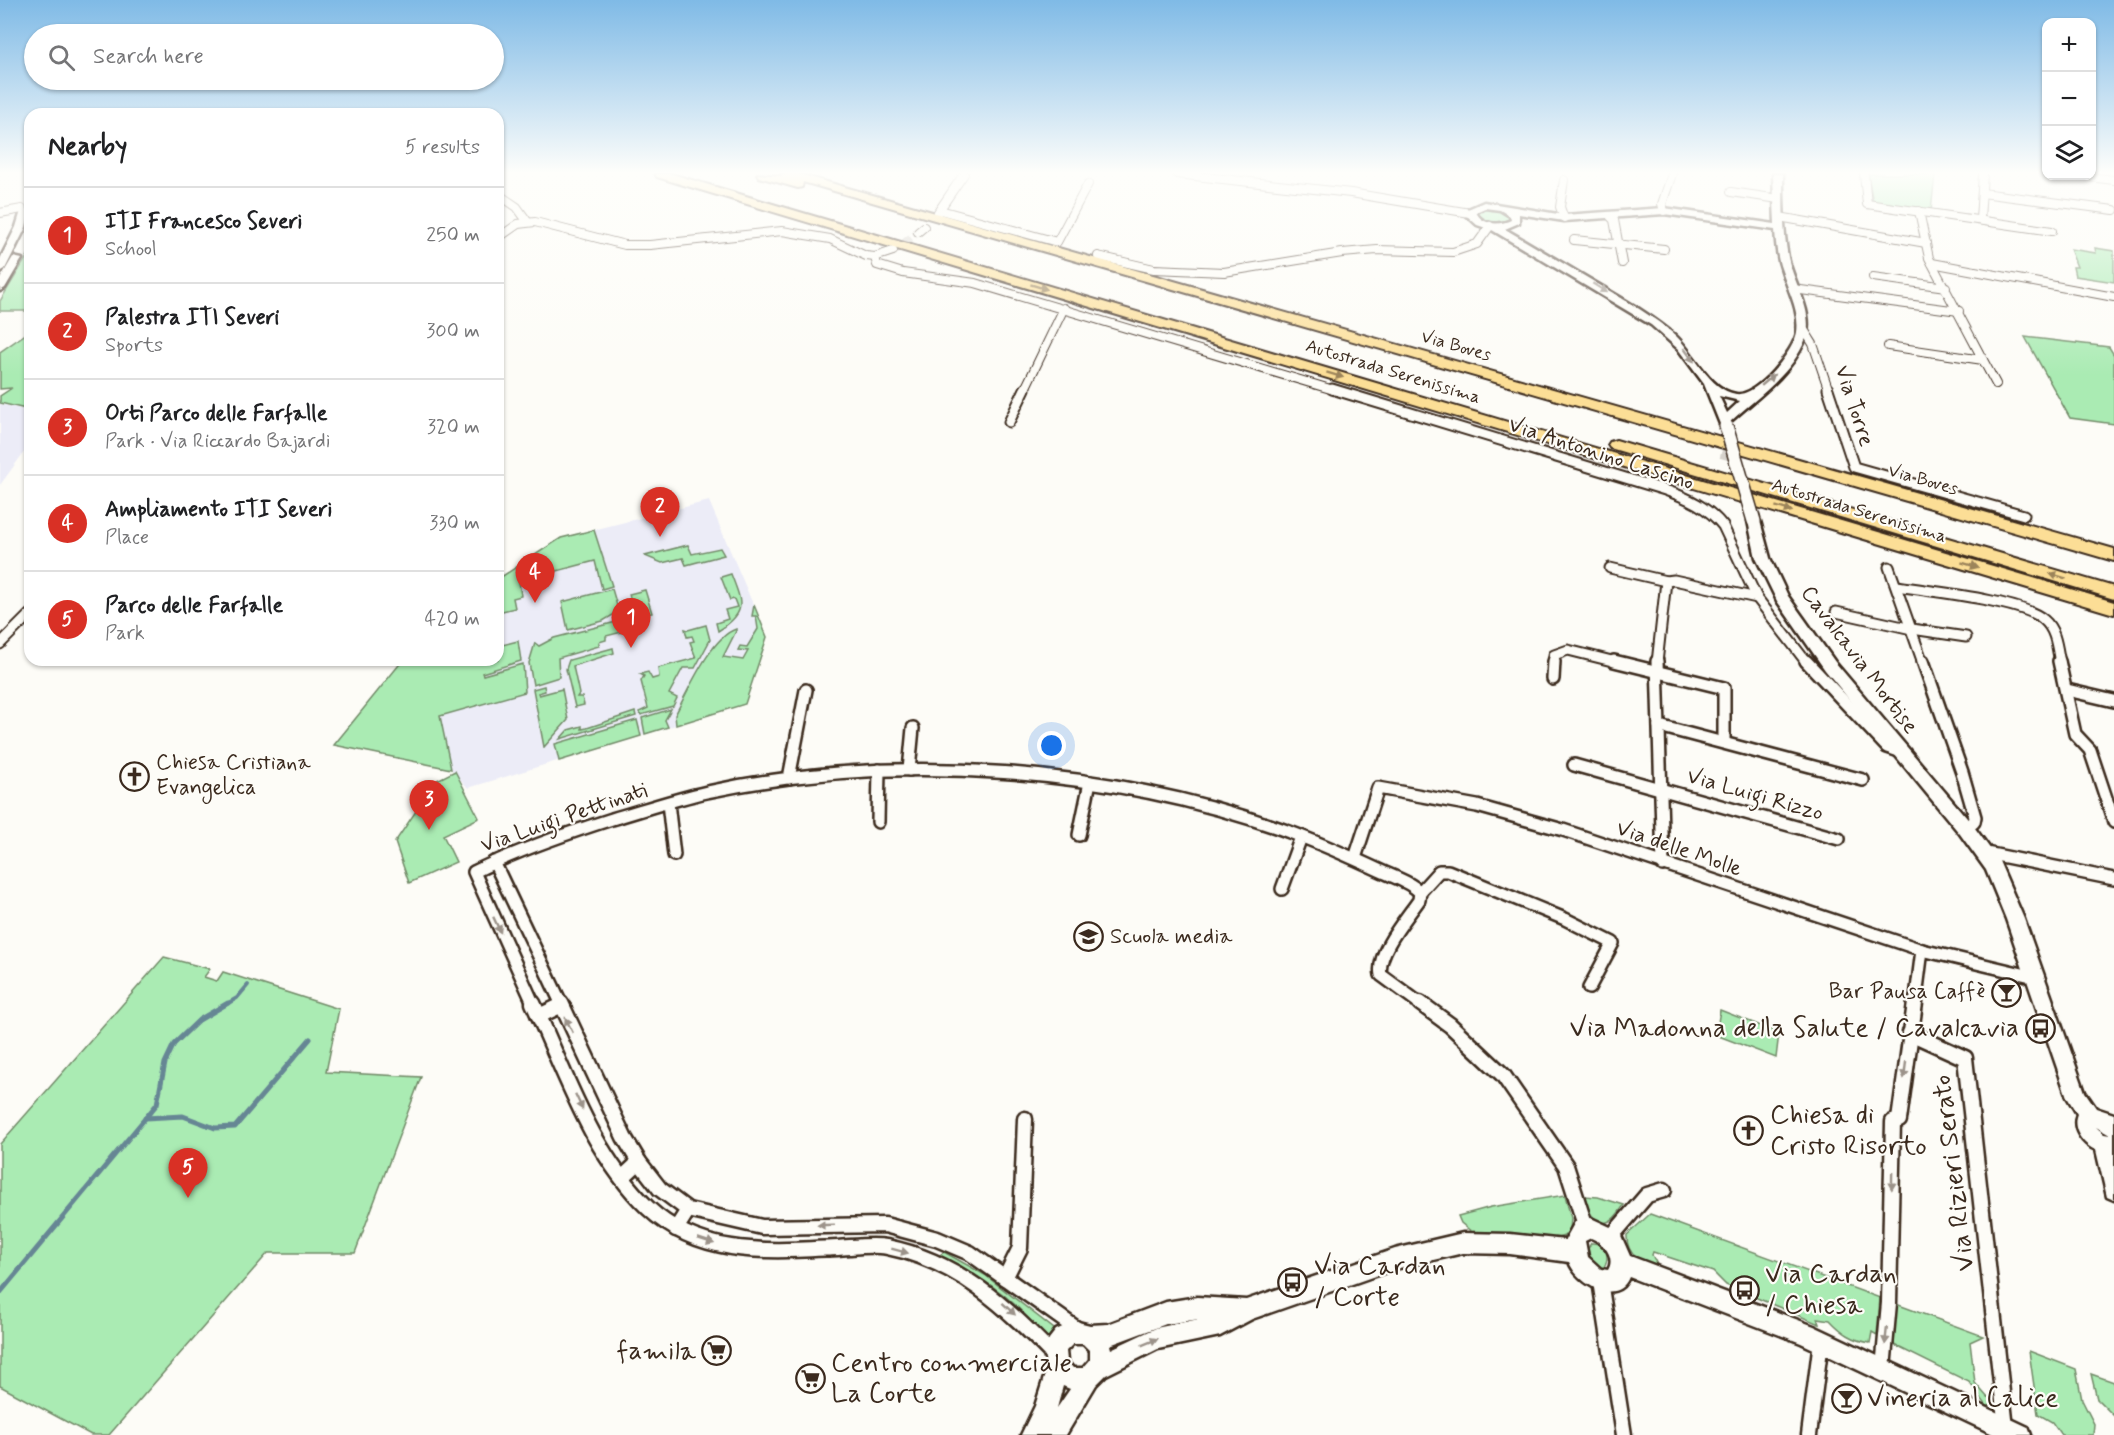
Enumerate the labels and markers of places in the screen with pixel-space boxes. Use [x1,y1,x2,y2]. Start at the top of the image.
pin: 2 [640,488,680,537]
pin: 4 [516,554,554,603]
pin: 1 [612,598,650,648]
place label: Chiesa Cristiana Evangelica [156,749,311,805]
church icon: Chiesa Cristiana Evangelica [119,760,151,792]
pin: 3 [410,780,448,830]
school or university icon: Scuola media [1073,921,1105,953]
place label: Scuola media [1110,923,1233,951]
bar icon: Bar Pausa Caffè [1990,976,2022,1008]
place label: Bar Pausa Caffè [1829,978,1985,1006]
place label: Via Madonna della Salute / Cavalcavia [1570,1011,2019,1046]
bus stop icon: Via Madonna della Salute / Cavalcavia [2024,1012,2056,1044]
place label: Chiesa di Cristo Risorto [1770,1098,1927,1164]
church icon: Chiesa di Cristo Risorto [1733,1115,1765,1147]
pin: 5 [168,1148,207,1198]
place label: Via Cardan / Corte [1314,1249,1446,1315]
place label: Via Cardan / Chiesa [1765,1257,1897,1323]
bus stop icon: Via Cardan / Corte [1277,1266,1309,1298]
bus stop icon: Via Cardan / Chiesa [1728,1274,1760,1306]
place label: famila [617,1334,697,1369]
supermarket icon: famila [701,1335,733,1367]
place label: Centro commerciale La Corte [831,1346,1072,1412]
supermarket icon: Centro commerciale La Corte [794,1363,826,1395]
place label: Vineria al Calice [1867,1381,2058,1416]
bar icon: Vineria al Calice [1830,1382,1862,1414]

